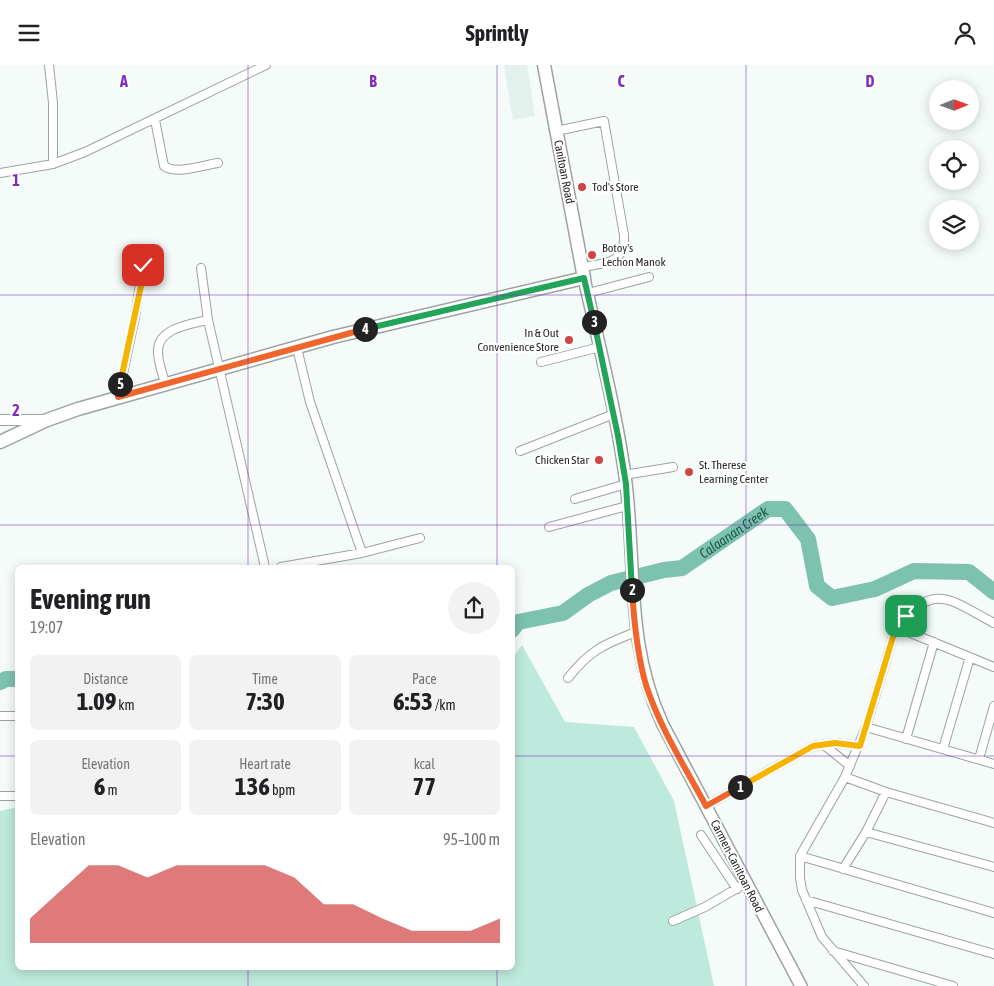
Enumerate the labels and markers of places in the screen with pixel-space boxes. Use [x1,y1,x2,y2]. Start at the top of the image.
place label: Tod's Store [592,180,639,194]
marker: Tod's Store [576,181,588,193]
place label: Botoy's Lechon Manok [602,241,666,269]
pin [122,244,164,286]
marker: Botoy's Lechon Manok [586,249,598,261]
pin: 3 [582,309,606,335]
pin: 4 [352,317,378,341]
place label: In & Out Convenience Store [477,326,560,354]
marker: In & Out Convenience Store [563,334,575,346]
pin: 5 [108,371,132,397]
place label: Chicken Star [535,453,589,467]
marker: Chicken Star [593,454,605,466]
place label: St. Therese Learning Center [699,458,769,486]
marker: St. Therese Learning Center [683,466,695,478]
pin: 2 [620,577,644,603]
pin [885,595,927,637]
pin: 1 [728,775,752,799]

